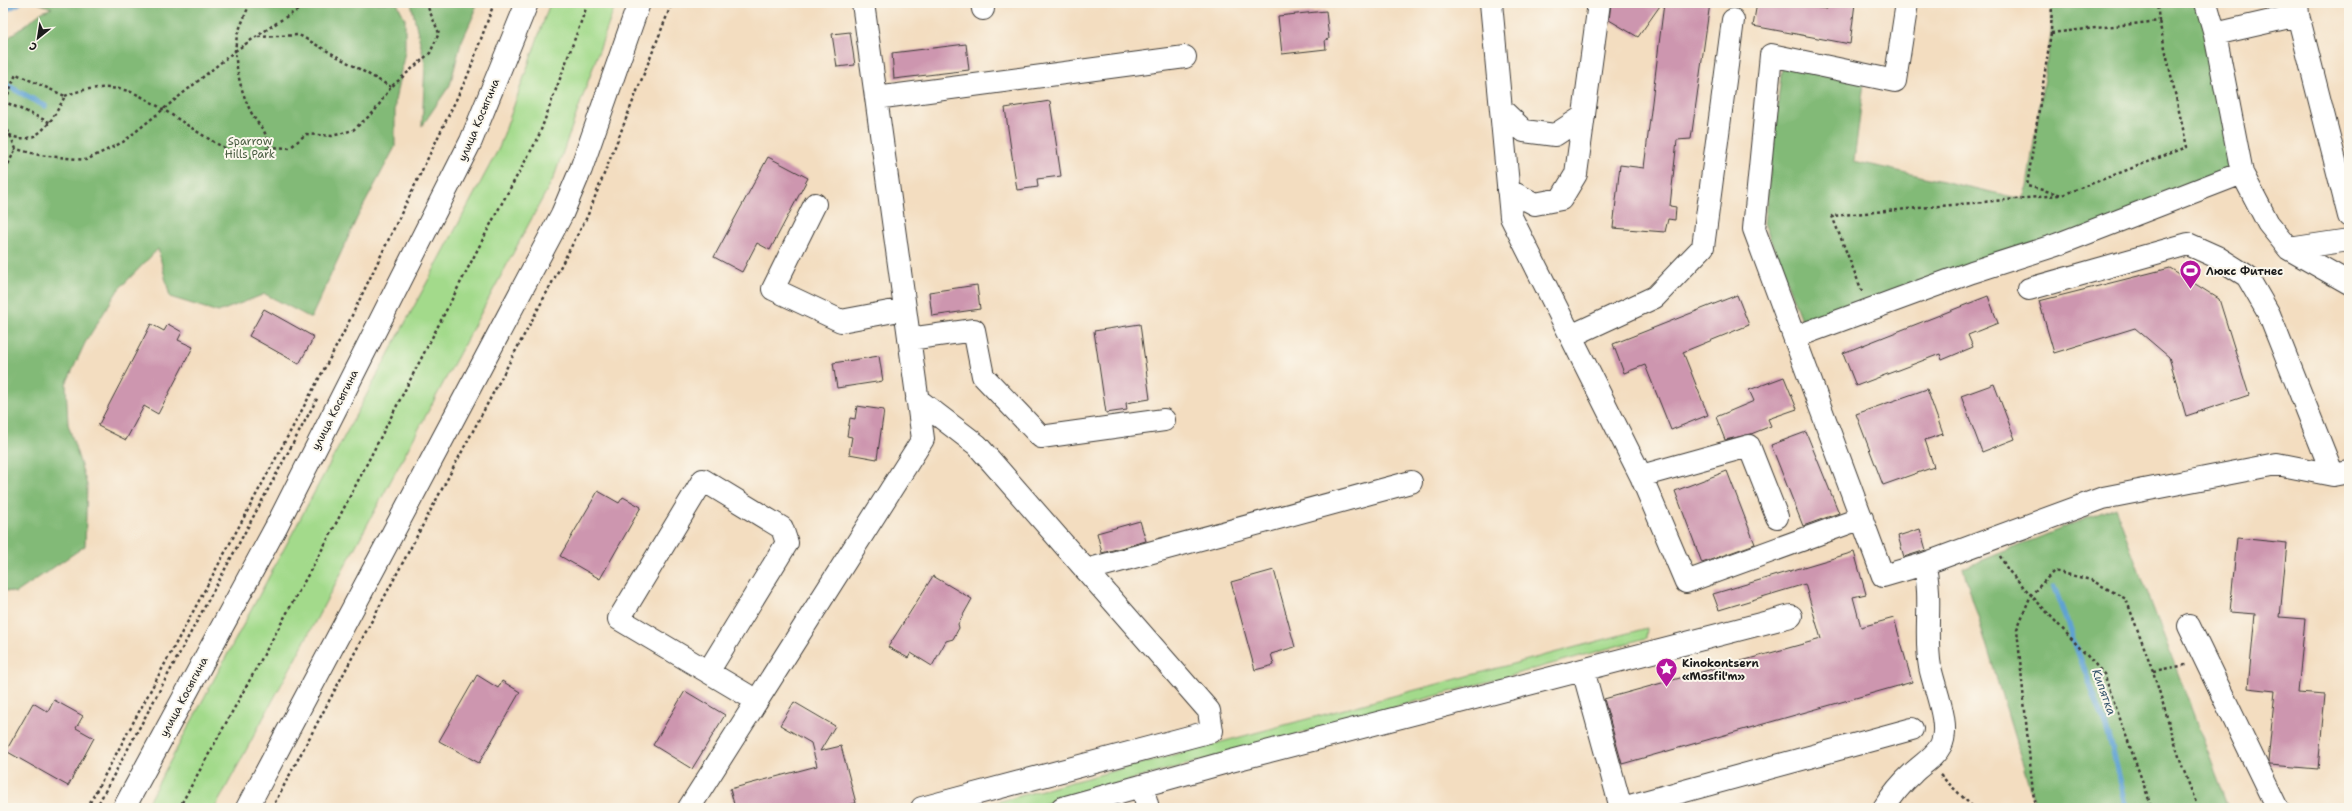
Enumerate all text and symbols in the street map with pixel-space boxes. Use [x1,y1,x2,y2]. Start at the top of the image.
north arrow [18,18,58,58]
text: С [26,38,40,54]
street label: улица Косыгина [455,76,503,164]
park label: Sparrow Hills Park [225,134,275,162]
sports icon: Люкс Фитнес [2178,258,2204,291]
place label: Люкс Фитнес [2206,264,2283,279]
street label: улица Косыгина [308,367,362,453]
street label: улица Косыгина [157,654,211,740]
place icon: Kinokontsern «Mosfil'm» [1654,656,1680,689]
place label: Kinokontsern «Mosfil'm» [1682,656,1759,684]
water label: Кипятка [2088,667,2120,717]

